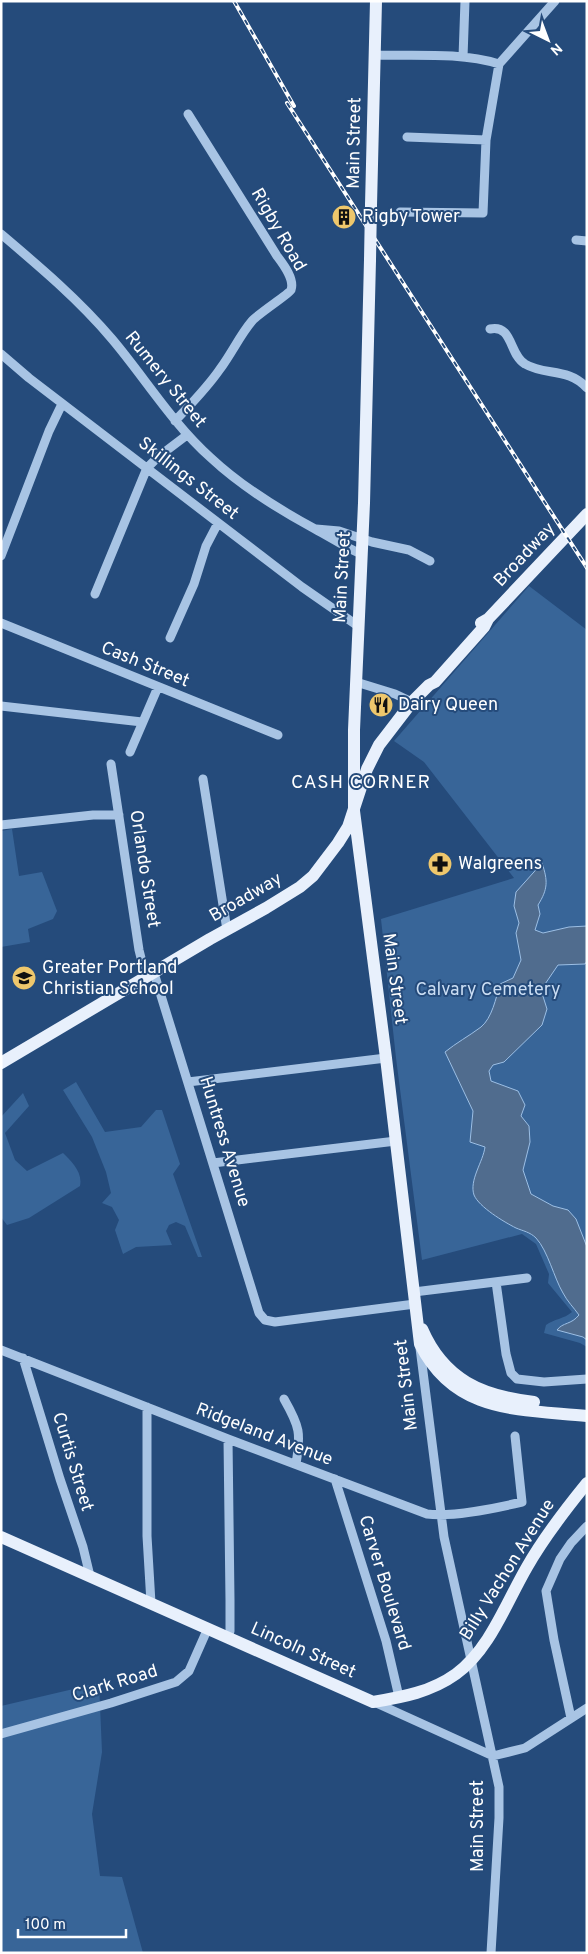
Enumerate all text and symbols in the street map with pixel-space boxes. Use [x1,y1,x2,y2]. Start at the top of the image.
north arrow [523,15,573,65]
text: N [546,39,565,58]
street label: Main Street [343,97,367,189]
street label: Rigby Road [245,184,311,276]
building icon: Rigby Tower [331,204,357,230]
place label: Rigby Tower [362,206,460,229]
street label: Rumery Street [119,327,211,433]
street label: Skillings Street [133,432,243,526]
street label: Broadway [489,518,561,592]
street label: Main Street [329,531,357,623]
street label: Cash Street [97,637,193,693]
restaurant icon: Dairy Queen [368,692,394,718]
place label: Dairy Queen [398,694,498,717]
district label: CASH CORNER [291,771,431,795]
street label: Orlando Street [123,808,165,930]
pharmacy icon: Walgreens [427,851,453,877]
place label: Walgreens [458,853,542,876]
street label: Broadway [206,868,286,928]
street label: Main Street [376,932,412,1026]
place label: Greater Portland Christian School [42,957,177,1001]
school or university icon: Greater Portland Christian School [11,965,37,991]
park label: Calvary Cemetery [415,979,561,1002]
street label: Huntress Avenue [193,1074,255,1210]
street label: Main Street [390,1338,424,1432]
street label: Ridgeland Avenue [192,1398,336,1472]
street label: Curtis Street [46,1410,98,1514]
street label: Billy Vachon Avenue [455,1495,561,1645]
street label: Carver Boulevard [353,1513,415,1653]
street label: Lincoln Street [247,1618,359,1684]
street label: Clark Road [69,1660,161,1708]
street label: Main Street [467,1780,490,1872]
scale bar [18,1906,125,1938]
text: 100 m [25,1916,66,1935]

